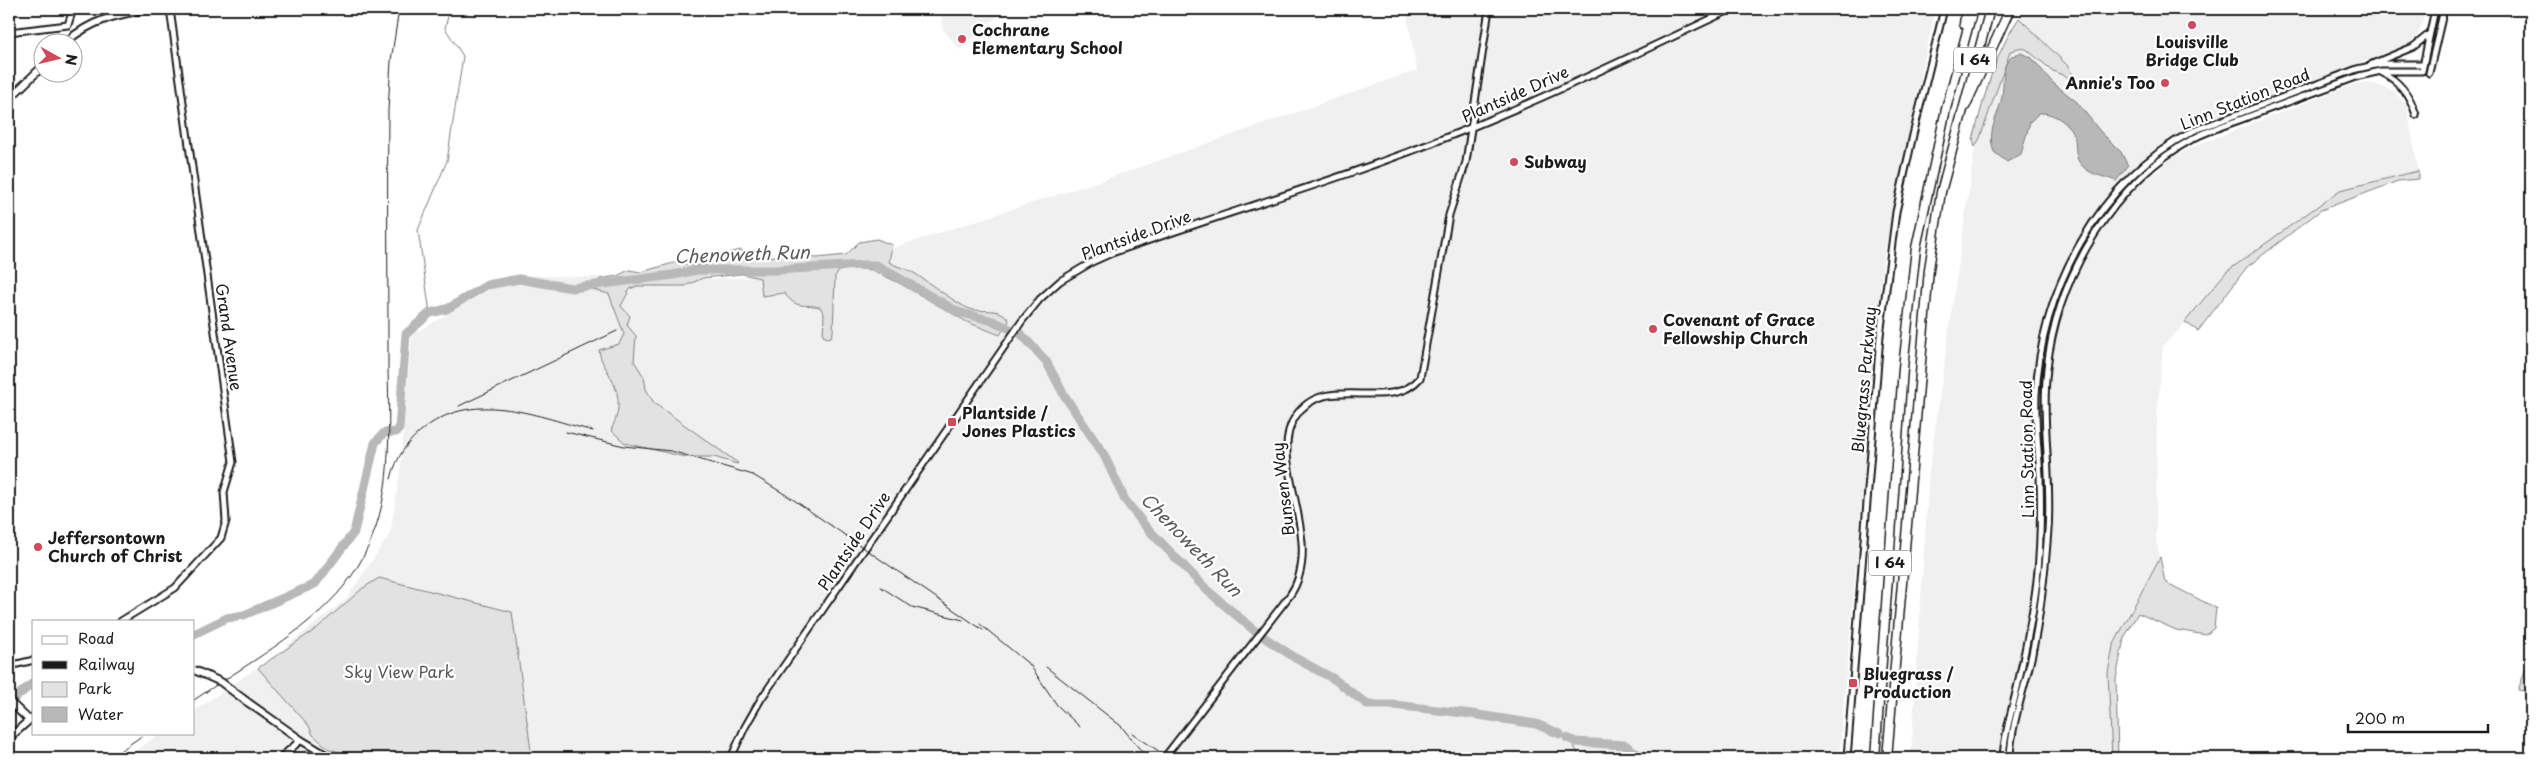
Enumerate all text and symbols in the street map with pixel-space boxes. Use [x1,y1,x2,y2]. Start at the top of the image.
place label: Cochrane Elementary School [972,17,1123,59]
marker: Louisville Bridge Club [2186,19,2198,31]
place label: Louisville Bridge Club [2145,29,2239,71]
north arrow [32,32,82,82]
marker: Cochrane Elementary School [956,33,968,45]
road number: I 64 [1954,48,1996,72]
text: N [60,53,83,67]
street label: Plantside Drive [1457,59,1572,127]
street label: Linn Station Road [2176,61,2313,135]
place label: Annie's Too [2065,70,2155,94]
marker: Annie's Too [2159,77,2171,89]
place label: Subway [1524,149,1587,173]
marker: Subway [1508,156,1520,168]
street label: Plantside Drive [1077,203,1194,265]
water label: Chenoweth Run [674,238,811,269]
street label: Grand Avenue [211,282,249,392]
street label: Bluegrass Parkway [1845,305,1881,454]
place label: Covenant of Grace Fellowship Church [1663,307,1815,349]
marker: Covenant of Grace Fellowship Church [1647,323,1659,335]
street label: Linn Station Road [2013,380,2039,518]
place label: Plantside / Jones Plastics [962,400,1076,442]
marker: Plantside / Jones Plastics [946,416,958,428]
street label: Bunsen Way [1264,441,1300,537]
street label: Plantside Drive [811,486,895,595]
water label: Chenoweth Run [1135,486,1250,603]
place label: Jeffersontown Church of Christ [48,525,183,567]
marker: Jeffersontown Church of Christ [32,541,44,553]
road number: I 64 [1869,550,1911,576]
legend [32,620,195,734]
text: Road [78,626,114,649]
text: Railway [78,652,135,675]
park label: Sky View Park [344,659,455,683]
place label: Bluegrass / Production [1863,661,1954,703]
text: Park [78,676,112,699]
marker: Bluegrass / Production [1847,677,1859,689]
text: Water [78,702,123,725]
scale bar [2348,702,2488,734]
text: 200 m [2355,706,2405,729]

